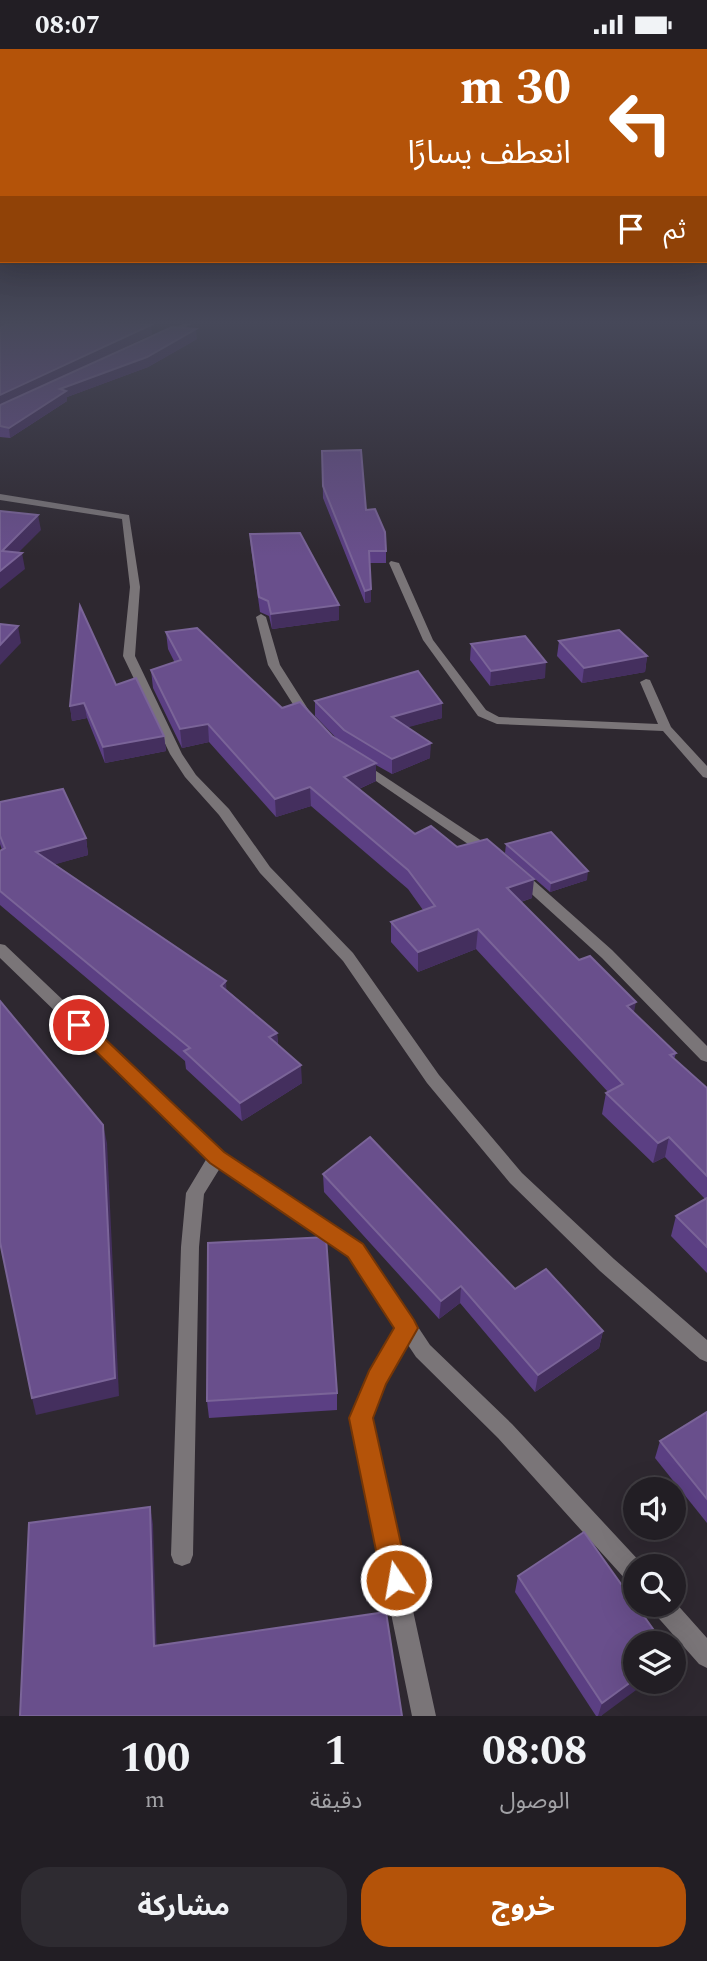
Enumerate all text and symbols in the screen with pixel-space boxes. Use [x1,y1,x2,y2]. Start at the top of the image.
text: 08:07 [35,5,100,45]
text: 30 m [460,51,571,126]
icon: left [595,77,686,168]
text: انعطف يسارًا [408,129,571,178]
icon: arrive [612,210,650,248]
text: ثم [664,210,686,250]
pin [49,995,109,1055]
icon: arrive [60,1006,98,1044]
map controls [623,1477,686,1694]
button: sound [623,1477,686,1540]
position arrow [359,1543,433,1617]
button: search [623,1554,686,1617]
button: layers [623,1631,686,1694]
text: 1 [324,1720,348,1783]
text: 08:08 [482,1720,587,1783]
text: 100 [120,1727,190,1790]
text: m [145,1783,165,1818]
text: دقيقة [310,1784,362,1819]
text: الوصول [500,1784,570,1819]
button: مشاركة [21,1867,347,1947]
button: خروج [361,1867,686,1947]

